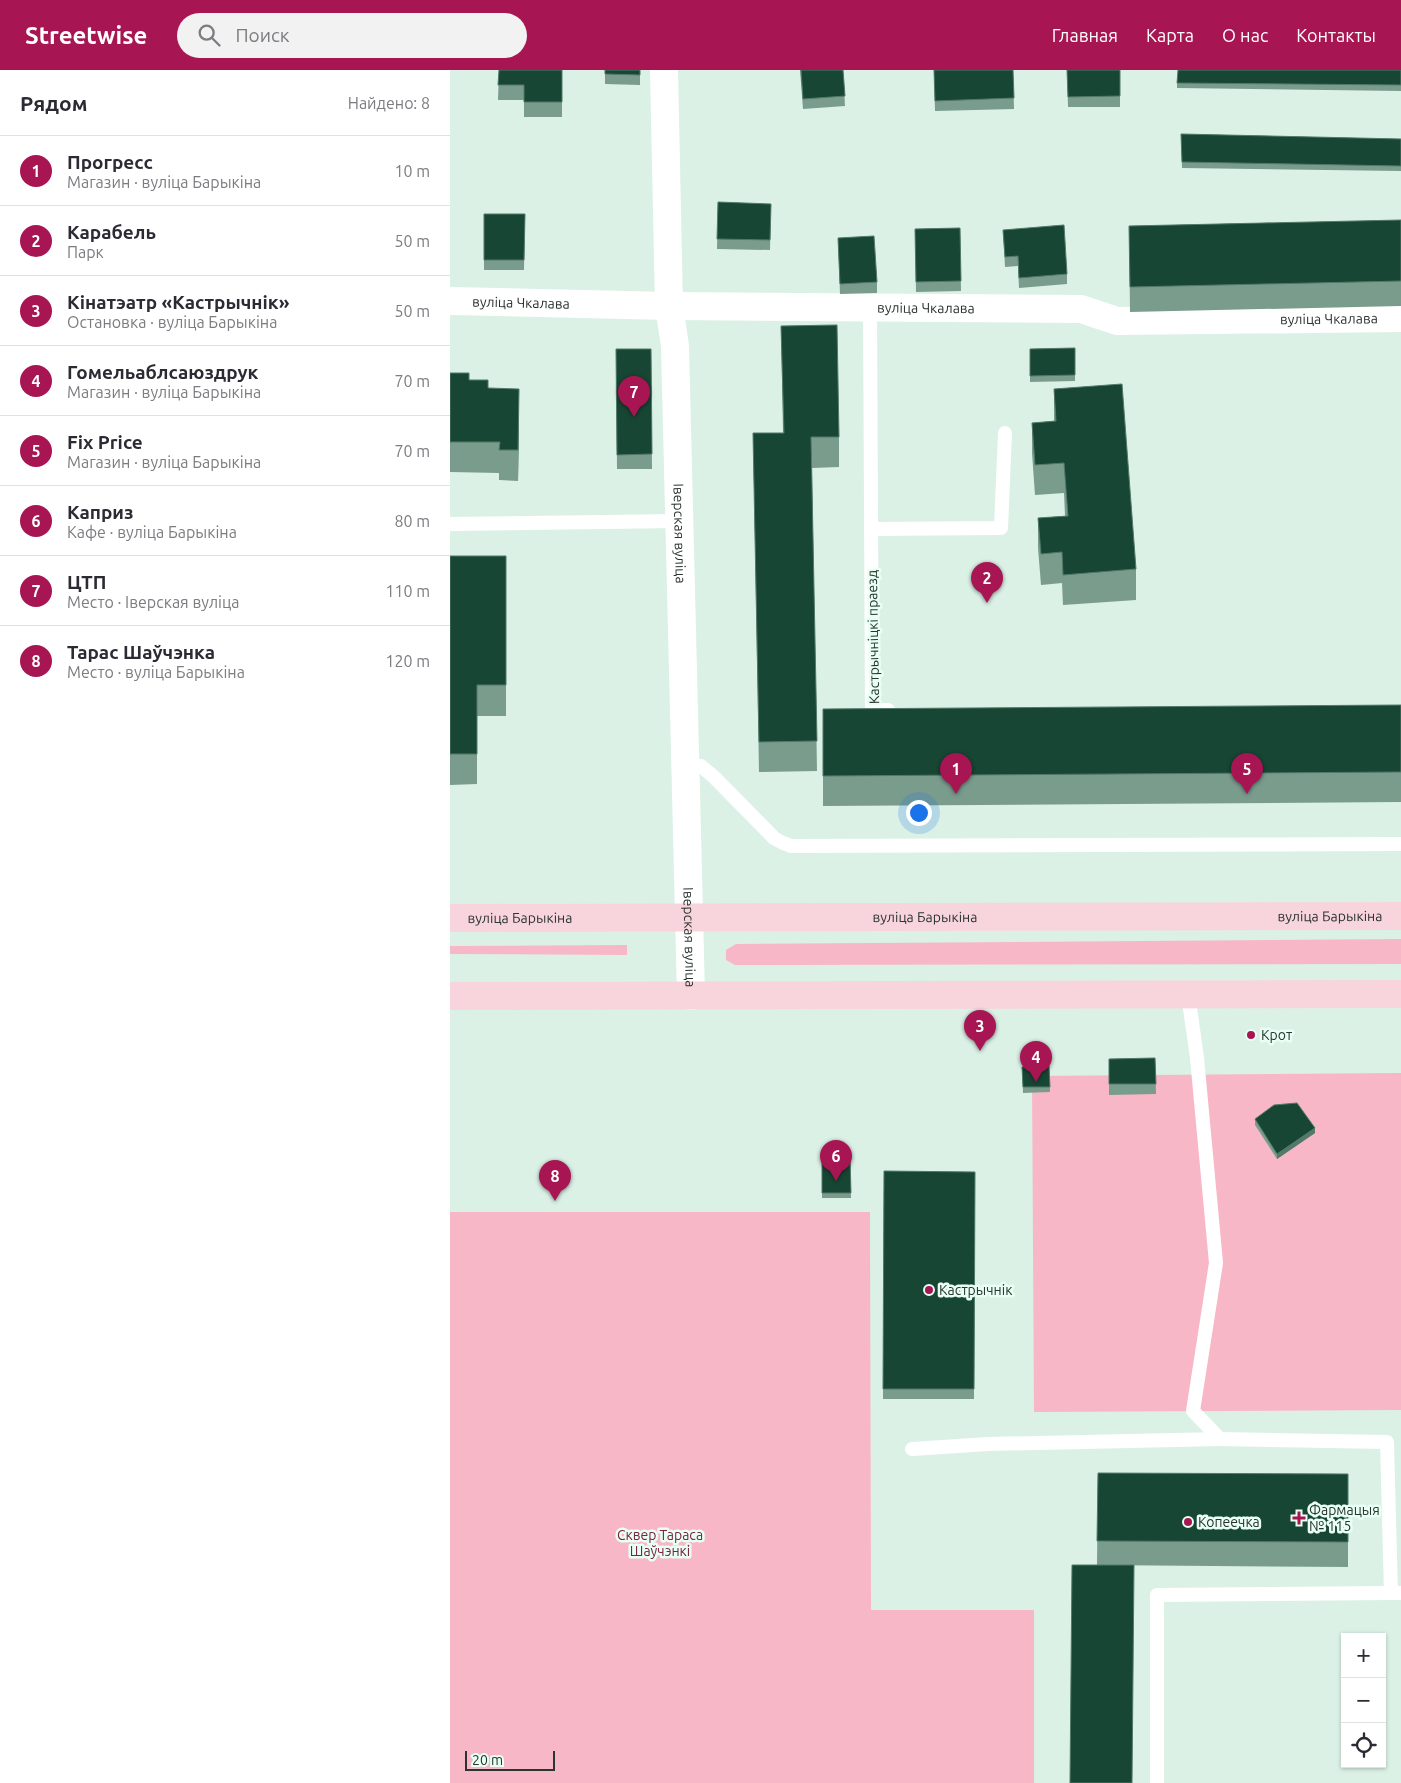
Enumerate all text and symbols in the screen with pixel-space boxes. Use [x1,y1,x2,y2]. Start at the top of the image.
search box [177,13,527,58]
icon: search [195,21,223,49]
text: Streetwise [25,22,147,49]
text: Поиск [235,24,290,46]
text: Главная [1052,25,1118,45]
text: Карта [1146,25,1194,45]
text: О нас [1222,25,1268,45]
text: Контакты [1296,25,1376,45]
text: Рядом [20,91,88,115]
text: Найдено: 8 [348,94,430,112]
text: Прогресс [67,151,153,173]
text: 1 [31,162,41,180]
text: 10 m [394,162,430,180]
text: Магазин · вуліца Барыкіна [67,173,261,191]
text: Карабель [67,221,156,243]
text: 2 [31,232,41,250]
text: 50 m [394,232,430,250]
text: Парк [67,243,104,261]
text: Кінатэатр «Кастрычнік» [67,291,289,313]
street label: вуліца Чкалава [472,294,570,312]
street label: вуліца Чкалава [877,300,975,316]
text: 3 [31,302,41,320]
text: 50 m [394,302,430,320]
street label: вуліца Чкалава [1280,310,1378,327]
text: Остановка · вуліца Барыкіна [67,313,277,331]
text: Гомельаблсаюздрук [67,361,258,383]
text: 4 [31,372,41,390]
text: 70 m [394,372,430,390]
pin: 7 [618,376,650,417]
text: Магазин · вуліца Барыкіна [67,383,261,401]
text: Fix Price [67,431,143,453]
text: 5 [31,442,41,460]
text: 70 m [394,442,430,460]
text: Магазин · вуліца Барыкіна [67,453,261,471]
street label: Іверская вуліца [670,483,689,584]
text: Каприз [67,501,133,523]
text: 6 [31,512,41,530]
text: 80 m [394,512,430,530]
text: Кафе · вуліца Барыкіна [67,523,237,541]
pin: 2 [971,562,1003,603]
street label: Кастрычніцкі праезд [864,570,882,704]
text: ЦТП [67,571,106,593]
text: 7 [31,582,41,600]
text: 110 m [385,582,430,600]
text: Место · Іверская вуліца [67,593,239,611]
text: Тарас Шаўчэнка [67,641,215,663]
text: 8 [31,652,41,670]
text: 120 m [385,652,430,670]
text: Место · вуліца Барыкіна [67,663,245,681]
pin: 1 [940,753,972,794]
pin: 5 [1231,753,1263,794]
your location [906,800,932,826]
street label: Іверская вуліца [680,887,699,988]
street label: вуліца Барыкіна [1278,908,1382,924]
street label: вуліца Барыкіна [873,909,977,925]
street label: вуліца Барыкіна [468,910,572,926]
pin: 3 [964,1010,996,1051]
place label: Крот [1261,1027,1292,1043]
marker: Крот [1245,1029,1257,1041]
pin: 4 [1020,1041,1052,1082]
pin: 6 [820,1140,852,1181]
pin: 8 [539,1160,571,1201]
place label: Кастрычнік [939,1282,1012,1298]
marker: Кастрычнік [923,1284,935,1296]
place label: Фармацыя № 115 [1309,1502,1380,1534]
marker: Фармацыя № 115 [1293,1512,1305,1524]
place label: Копеечка [1198,1514,1260,1530]
marker: Копеечка [1182,1516,1194,1528]
park label: Сквер Тараса Шаўчэнкі [617,1527,703,1559]
map controls [1341,1633,1386,1768]
button: + [1341,1633,1386,1678]
button: − [1341,1678,1386,1723]
button: locate [1341,1723,1386,1768]
scale bar [465,1748,555,1771]
text: 20 m [472,1752,503,1768]

